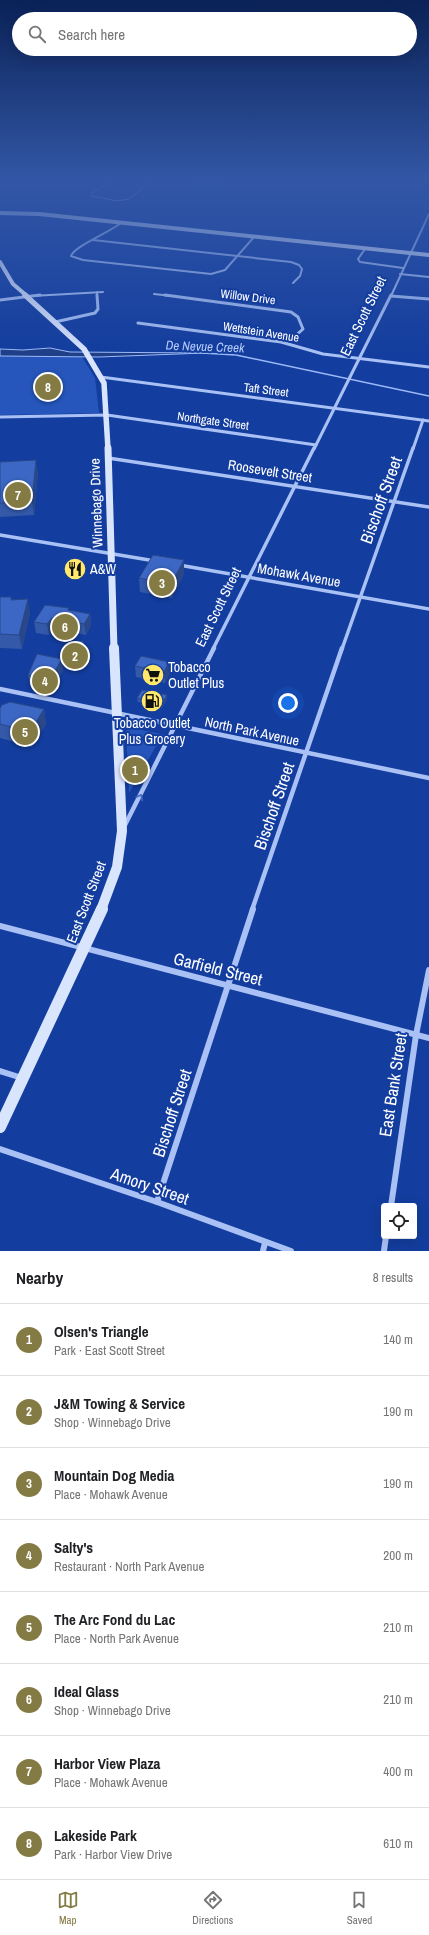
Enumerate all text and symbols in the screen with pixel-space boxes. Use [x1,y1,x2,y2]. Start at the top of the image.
search box [12,12,417,56]
icon: search [26,23,48,45]
text: Search here [58,24,125,45]
street label: East Scott Street [336,273,390,359]
street label: Willow Drive [220,286,276,308]
street label: Wettstein Avenue [222,318,300,346]
water label: De Nevue Creek [165,337,245,356]
pin: 8 [35,372,61,402]
street label: Taft Street [243,379,290,401]
street label: Northgate Street [176,408,250,434]
street label: Bischoff Street [354,453,407,547]
street label: Roosevelt Street [227,455,313,487]
street label: Winnebago Drive [85,458,107,548]
pin: 7 [5,480,31,510]
restaurant icon: A&W [62,556,88,582]
street label: Mohawk Avenue [256,559,342,591]
place label: A&W [89,560,116,578]
street label: East Scott Street [191,564,245,650]
pin: 3 [149,568,175,598]
pin: 6 [52,612,78,642]
pin: 2 [62,641,88,671]
place label: Tobacco Outlet Plus [168,658,224,692]
supermarket icon: Tobacco Outlet Plus [140,662,166,688]
pin: 4 [32,666,58,696]
fuel station icon: Tobacco Outlet Plus Grocery [139,688,165,714]
your location [278,693,298,713]
street label: North Park Avenue [203,712,301,750]
place label: Tobacco Outlet Plus Grocery [114,714,190,748]
pin: 5 [12,717,38,747]
pin: 1 [122,755,148,785]
street label: Bischoff Street [248,759,299,853]
one-way arrow [135,793,143,801]
street label: East Scott Street [62,859,110,945]
street label: Garfield Street [171,946,265,991]
street label: East Bank Street [373,1031,412,1138]
street label: Bischoff Street [146,1066,197,1160]
street label: Amory Street [107,1161,192,1210]
map controls [381,1203,417,1239]
button: locate [381,1203,417,1239]
text: Nearby [16,1266,63,1289]
text: 8 results [373,1269,413,1286]
text: Olsen's Triangle [54,1321,149,1342]
text: 1 [26,1331,32,1348]
text: 140 m [383,1331,413,1348]
text: Park · East Scott Street [54,1342,165,1359]
text: J&M Towing & Service [54,1393,185,1414]
text: 2 [26,1403,32,1420]
text: 190 m [383,1403,413,1420]
text: Shop · Winnebago Drive [54,1414,171,1431]
text: Mountain Dog Media [54,1465,174,1486]
text: 3 [26,1475,32,1492]
text: 190 m [383,1475,413,1492]
text: Place · Mohawk Avenue [54,1486,168,1503]
text: Salty's [54,1537,93,1558]
text: 4 [26,1547,32,1564]
text: 200 m [383,1547,413,1564]
text: Restaurant · North Park Avenue [54,1558,204,1575]
text: The Arc Fond du Lac [54,1609,175,1630]
text: 5 [26,1619,32,1636]
text: 210 m [383,1619,413,1636]
text: Place · North Park Avenue [54,1630,179,1647]
text: Ideal Glass [54,1681,119,1702]
text: 6 [26,1691,32,1708]
text: 210 m [383,1691,413,1708]
text: Shop · Winnebago Drive [54,1702,171,1719]
text: Harbor View Plaza [54,1753,160,1774]
text: 7 [26,1763,32,1780]
text: 400 m [383,1763,413,1780]
text: Place · Mohawk Avenue [54,1774,168,1791]
text: Lakeside Park [54,1825,137,1846]
text: 8 [26,1835,32,1852]
text: 610 m [383,1835,413,1852]
text: Park · Harbor View Drive [54,1846,172,1863]
tab: Map [57,1889,79,1927]
tab: Directions [192,1889,233,1927]
tab: Saved [347,1889,372,1927]

